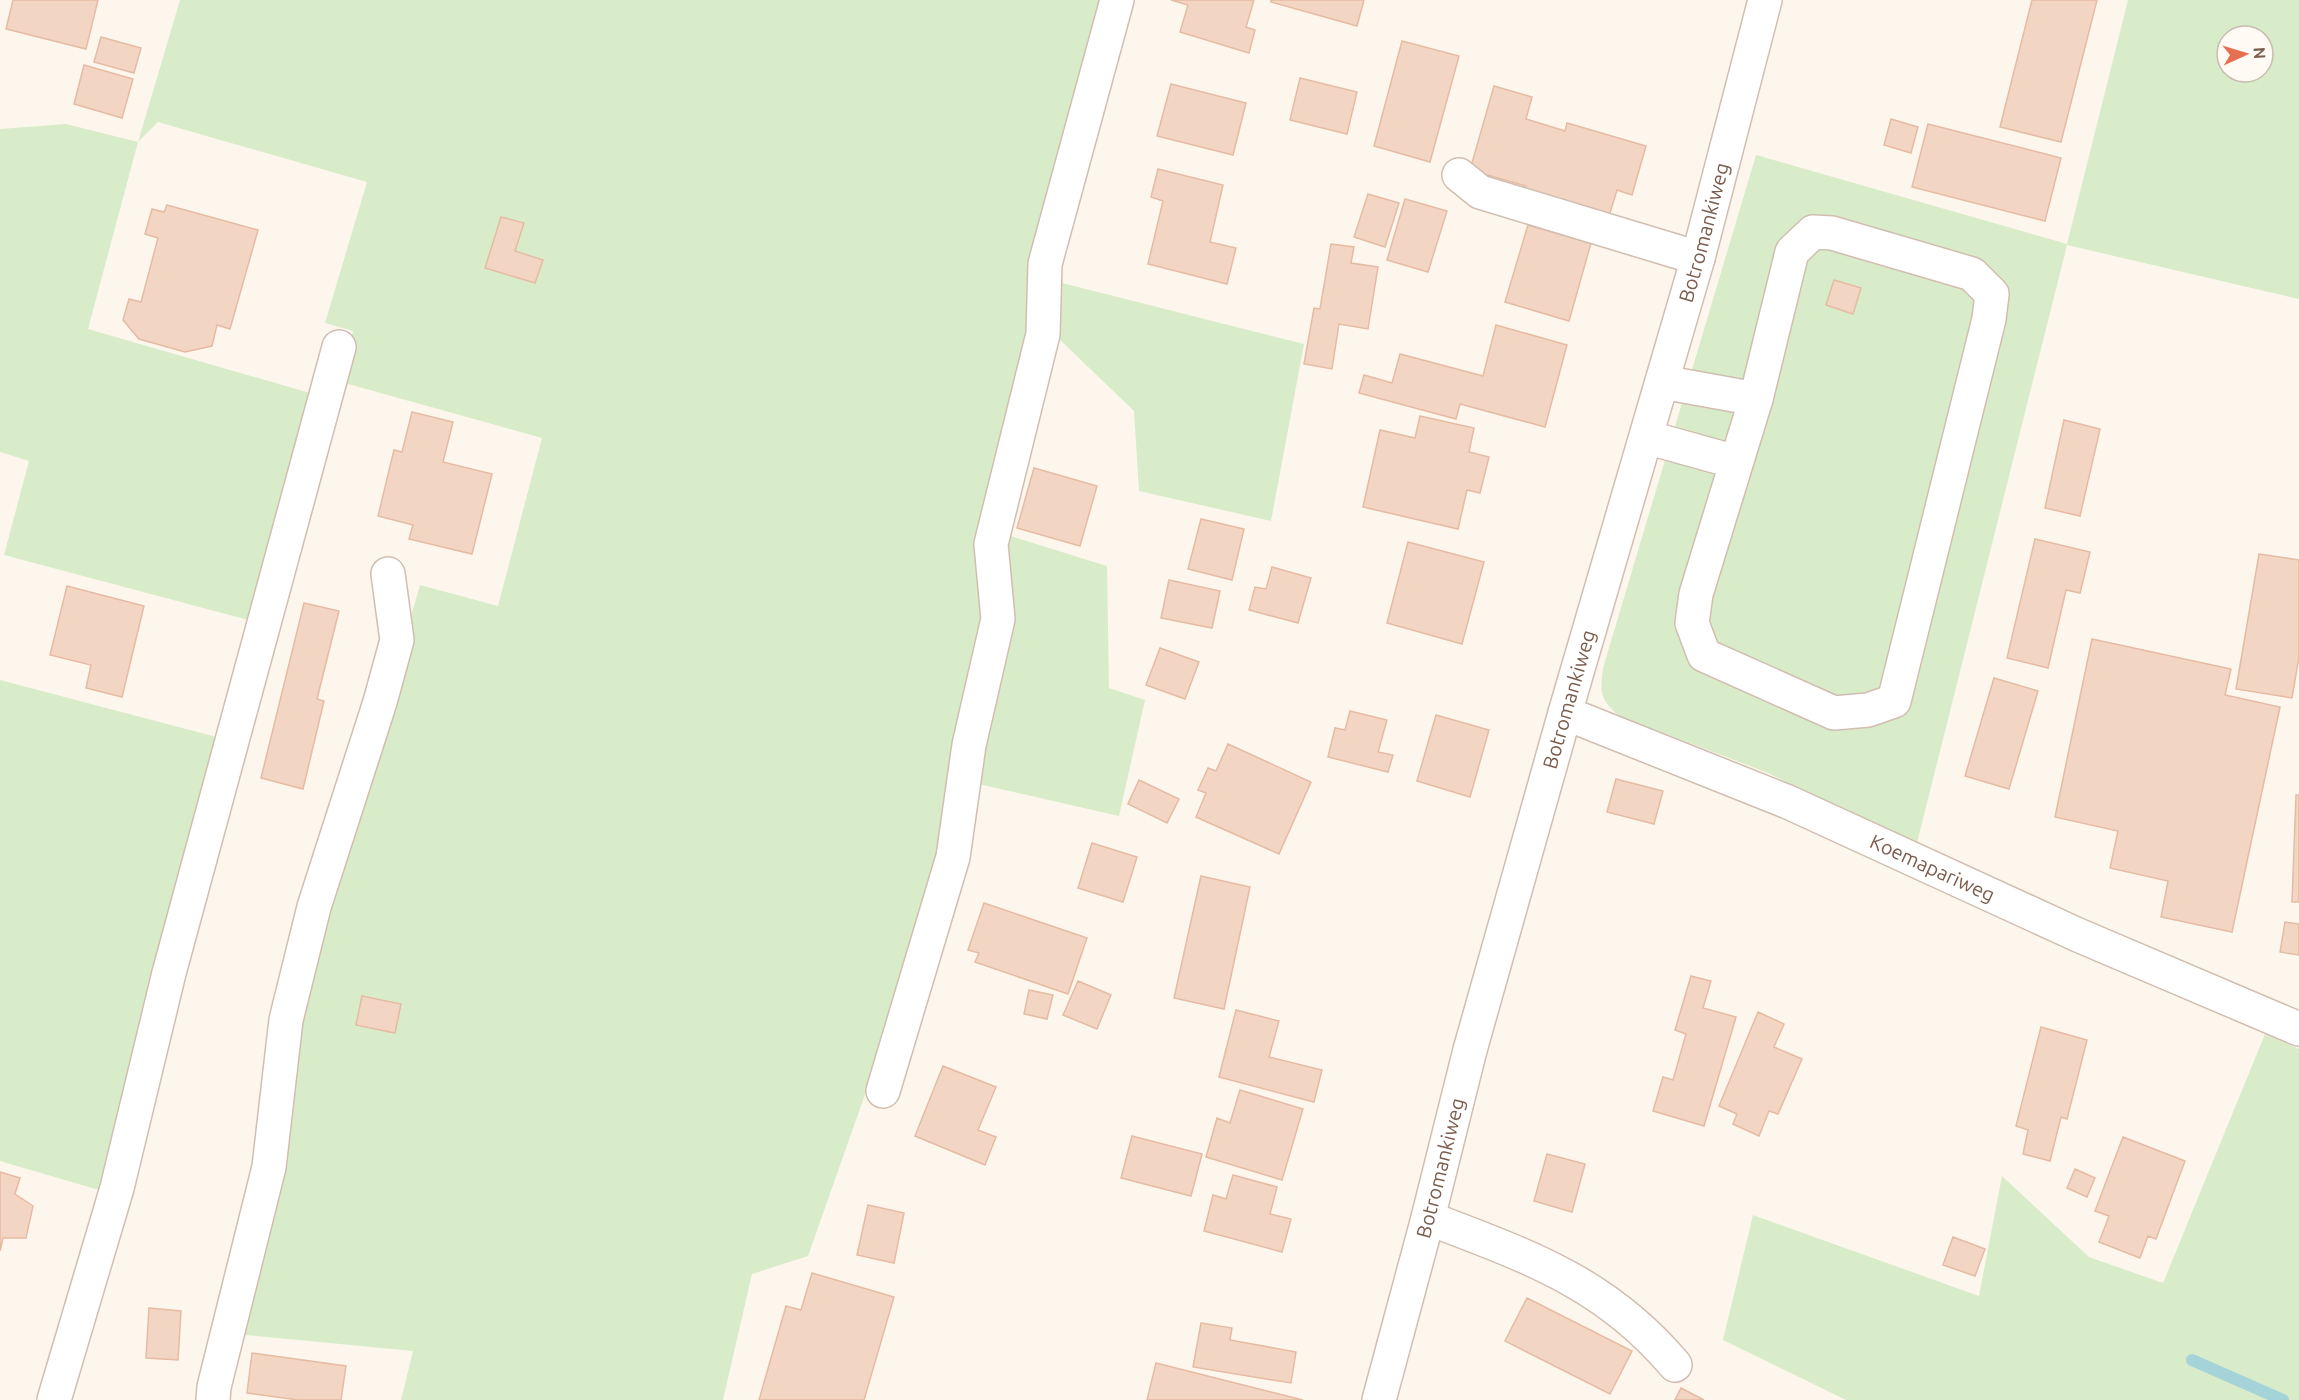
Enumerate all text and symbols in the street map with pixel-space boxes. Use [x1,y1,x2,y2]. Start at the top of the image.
north arrow [2215,24,2275,84]
text: N [2251,46,2269,60]
street label: Botromankiweg [1674,160,1733,305]
street label: Botromankiweg [1538,627,1600,771]
street label: Koemapariweg [1867,829,1999,906]
street label: Botromankiweg [1411,1095,1469,1240]

